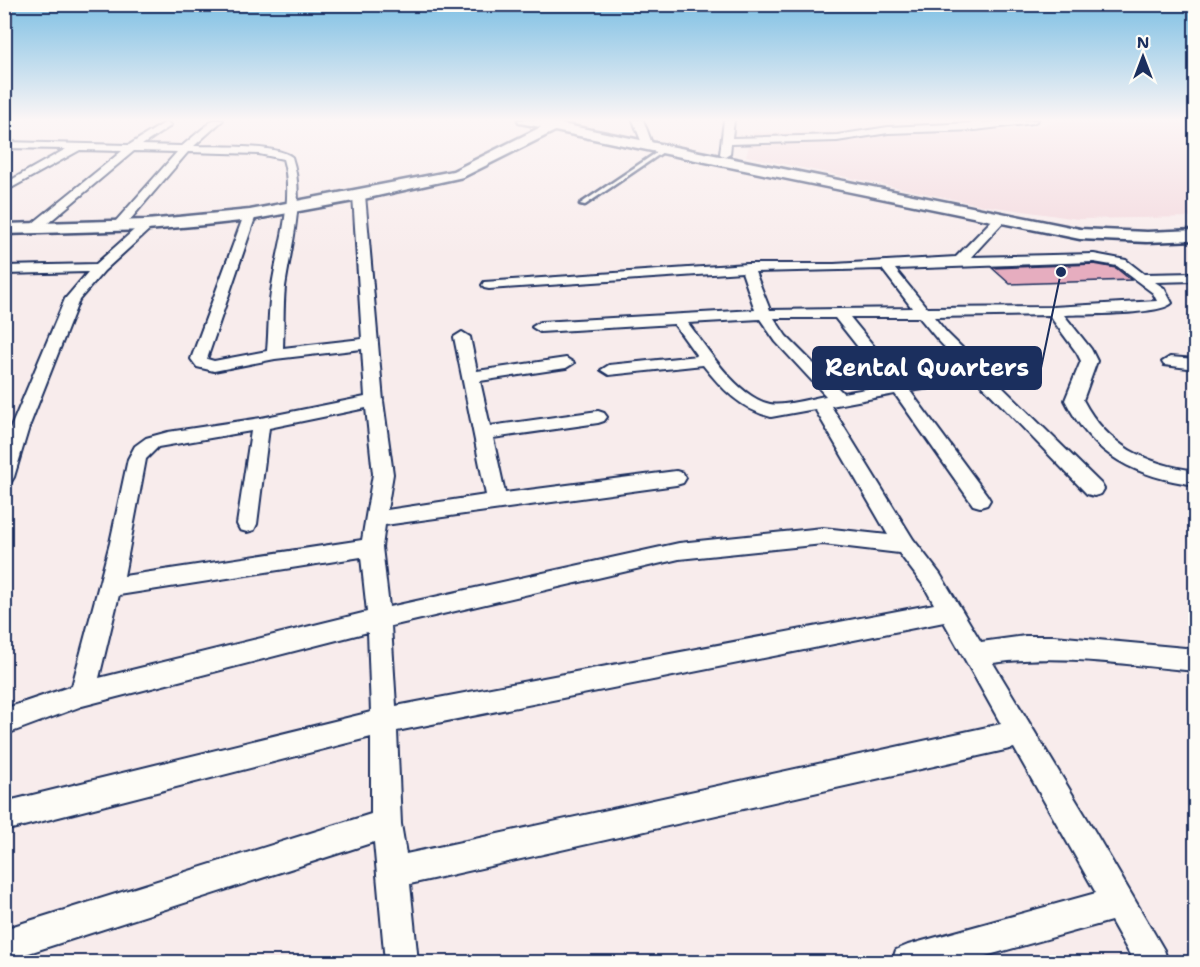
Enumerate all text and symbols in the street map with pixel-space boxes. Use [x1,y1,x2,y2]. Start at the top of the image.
north arrow [1113,27,1173,87]
text: N [1137,32,1149,53]
callout: Rental Quarters [813,347,1041,389]
text: Rental Quarters [825,352,1029,384]

